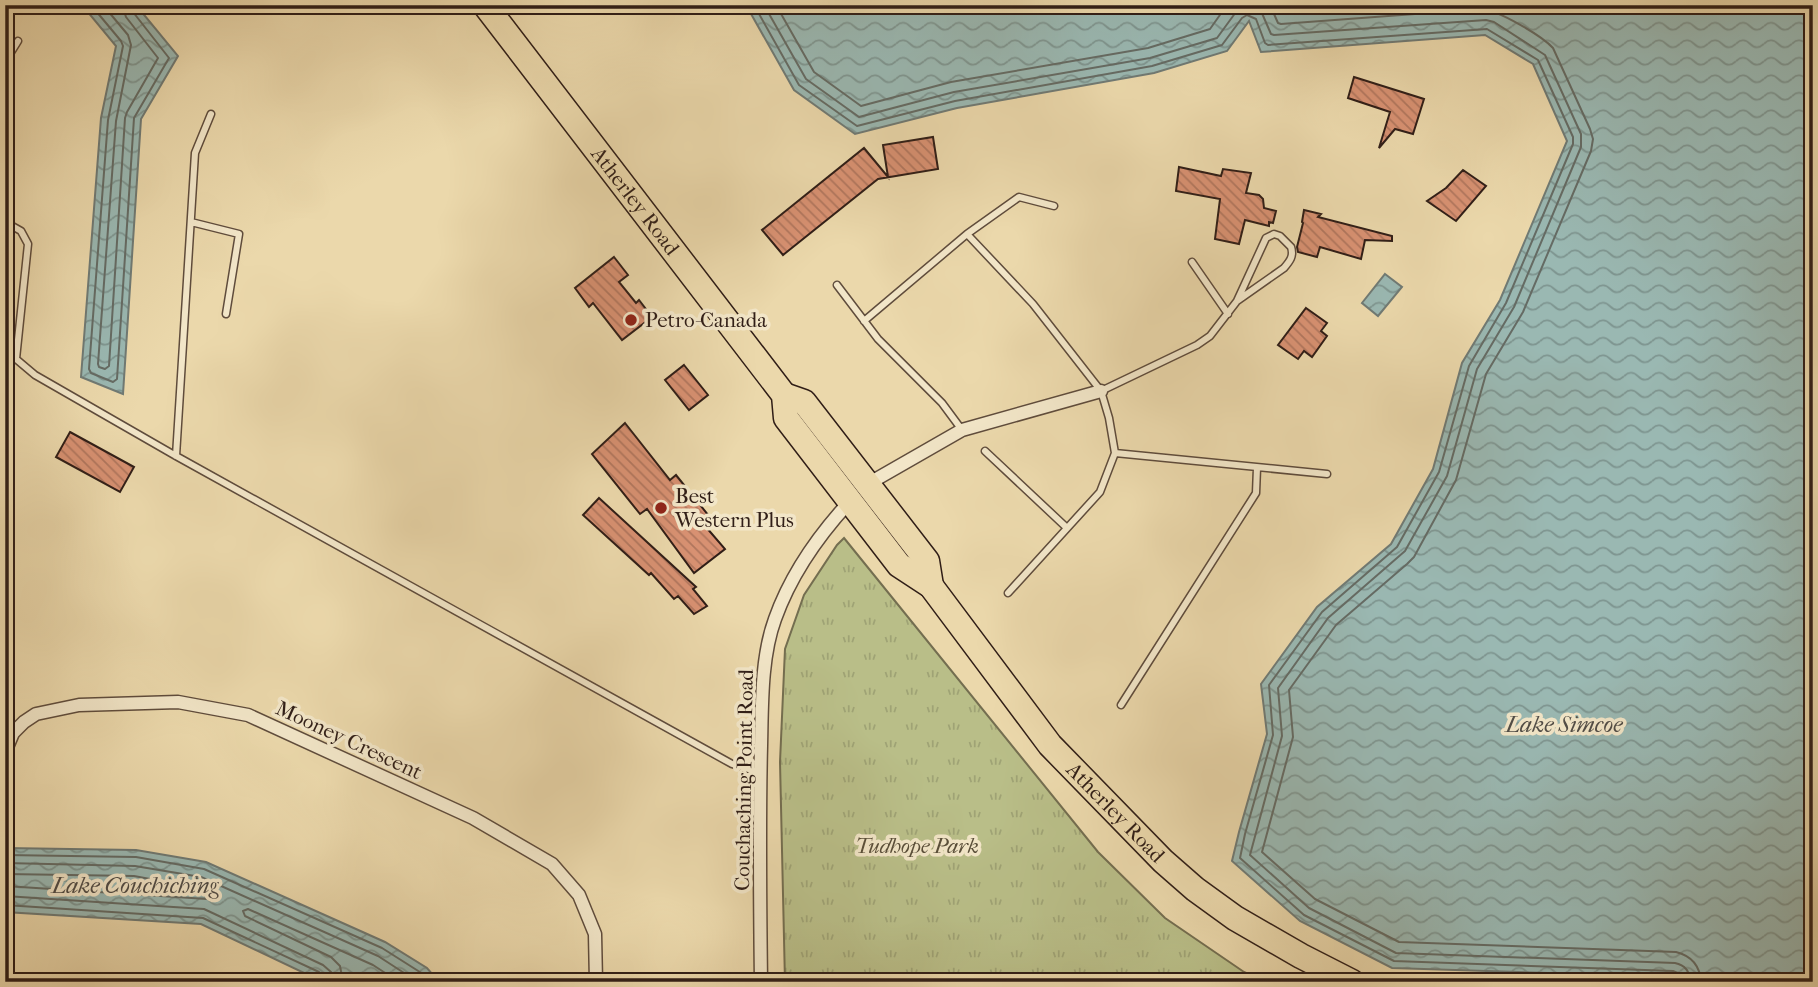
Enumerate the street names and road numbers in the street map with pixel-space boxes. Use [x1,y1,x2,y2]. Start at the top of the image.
street label: Atherley Road [586,141,685,260]
street label: Couchaching Point Road [730,668,758,891]
street label: Mooney Crescent [272,696,426,785]
street label: Atherley Road [1061,757,1170,868]

